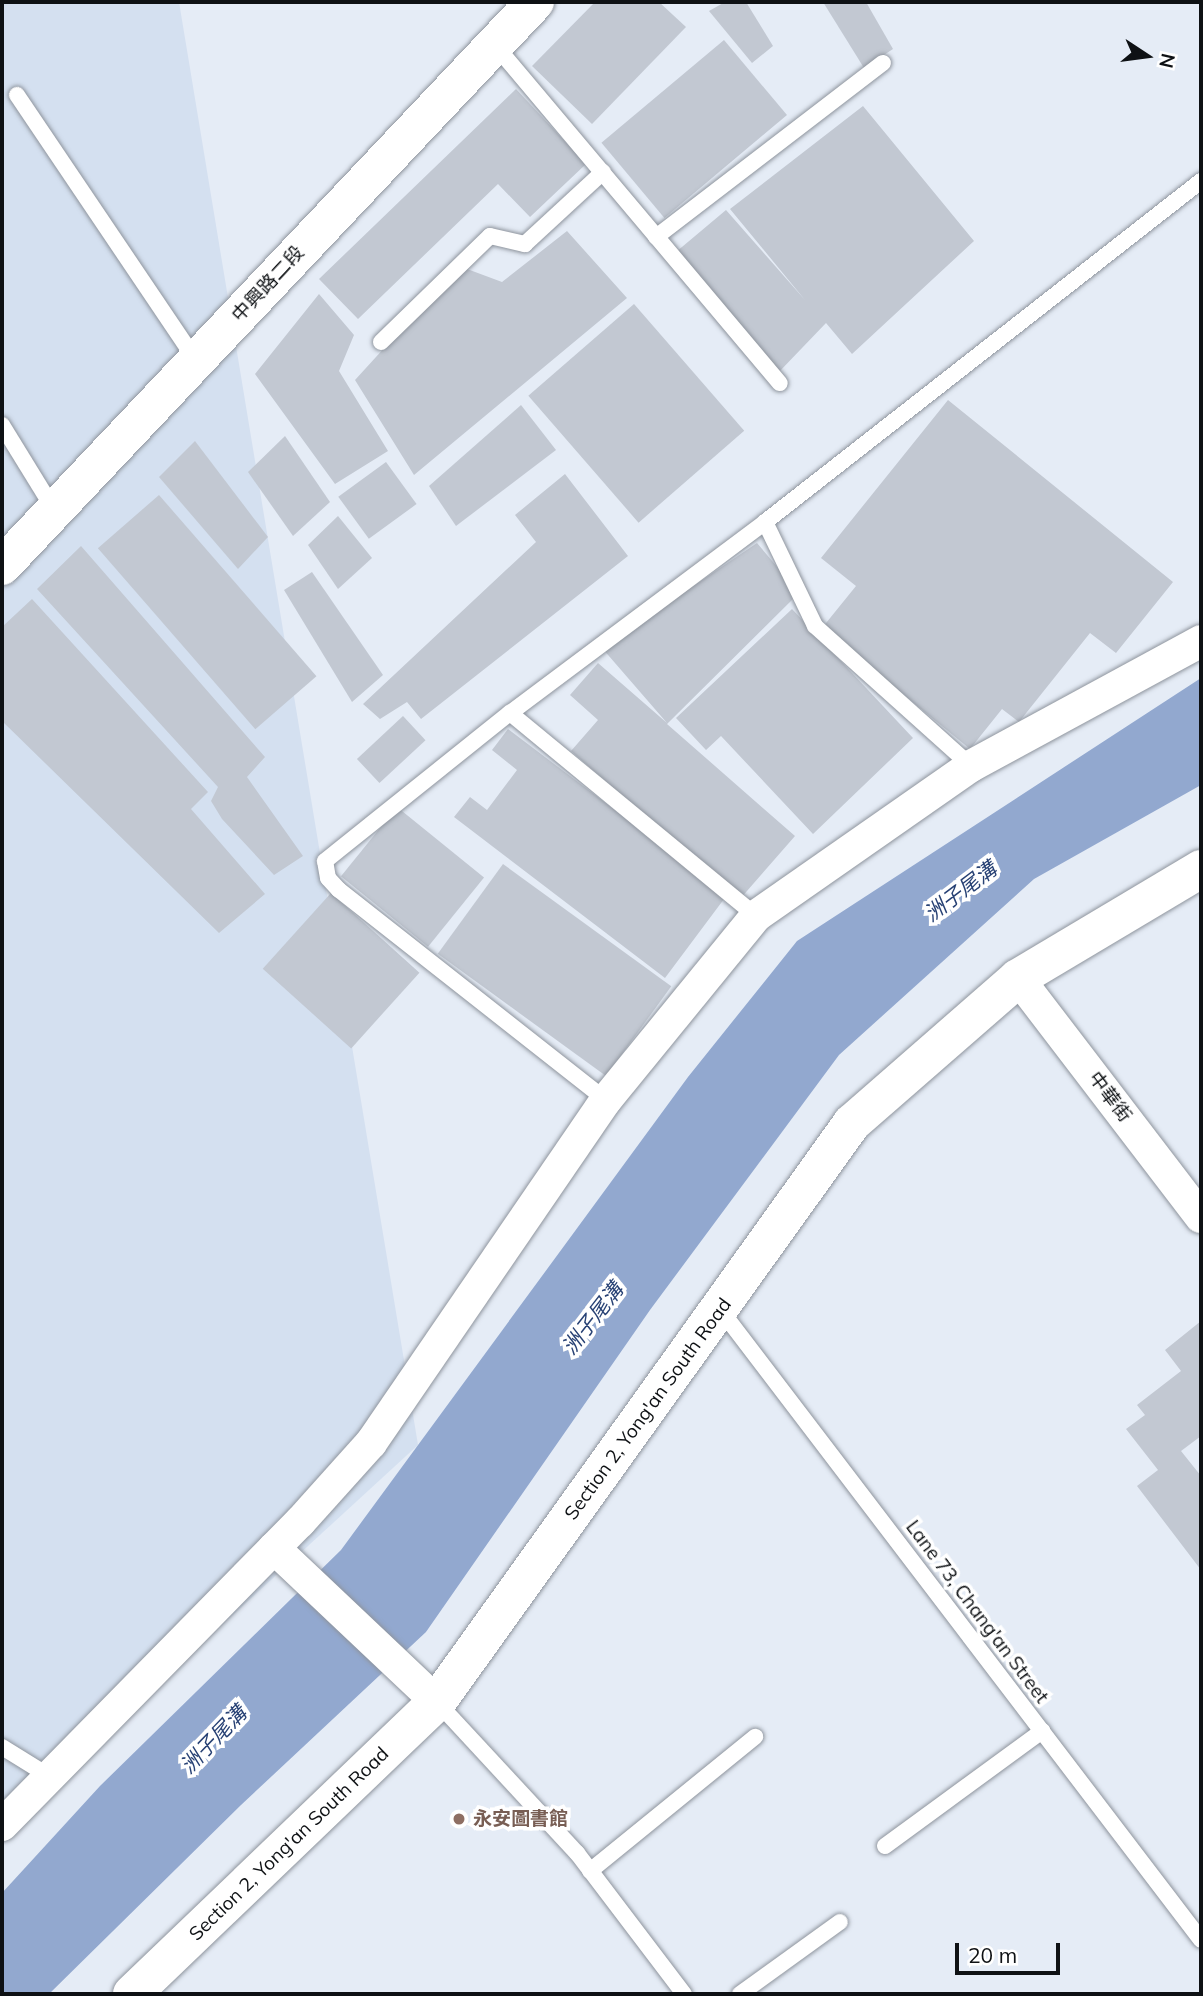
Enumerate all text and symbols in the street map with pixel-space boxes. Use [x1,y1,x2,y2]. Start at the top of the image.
north arrow [1112,21,1182,91]
text: N [1154,51,1181,70]
street label: 中興路二段 [227,241,309,327]
water label: 洲子尾溝 [919,856,1001,926]
street label: 中華街 [1084,1067,1136,1127]
water label: 洲子尾溝 [556,1277,628,1359]
street label: Section 2, Yong'an South Road [560,1294,736,1524]
street label: Lane 73, Chang'an Street [901,1516,1053,1708]
water label: 洲子尾溝 [175,1700,251,1778]
street label: Section 2, Yong'an South Road [184,1743,394,1945]
place label: 永安圖書館 [473,1808,568,1830]
marker: 永安圖書館 [451,1811,467,1827]
scale bar [958,1930,1063,1974]
text: 20 m [968,1942,1017,1968]

